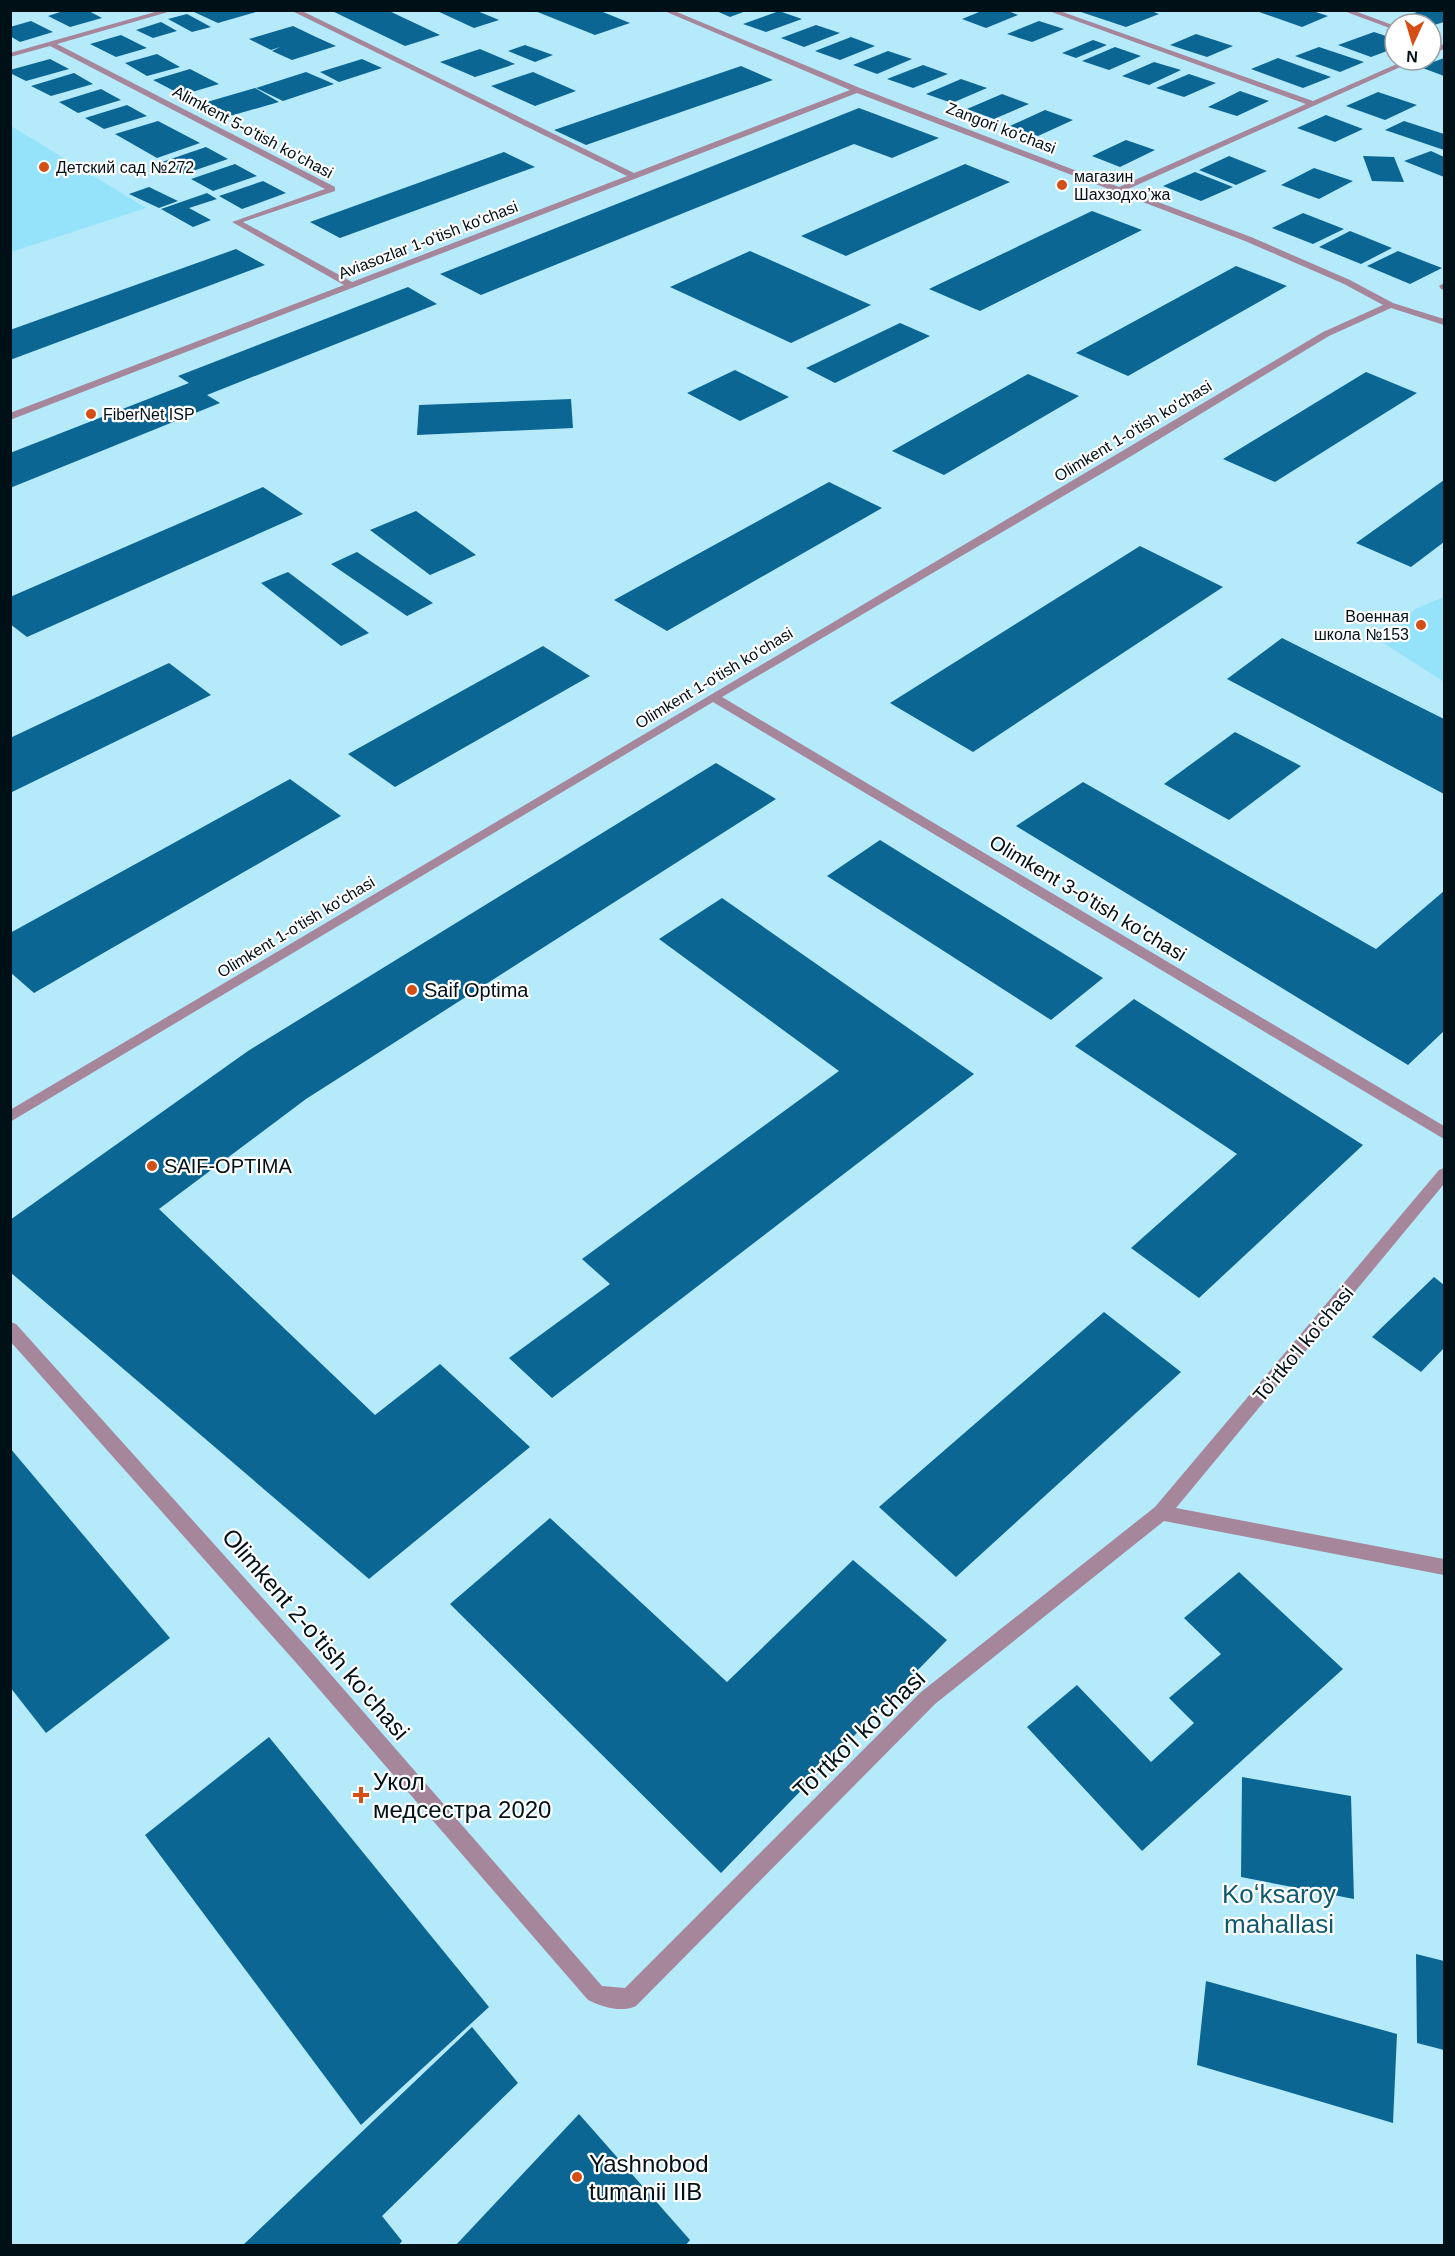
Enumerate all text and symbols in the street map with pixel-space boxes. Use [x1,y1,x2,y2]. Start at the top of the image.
north arrow [1383,12,1443,72]
text: N [1406,48,1418,65]
street label: Alimkent 5-o'tish ko'chasi [170,83,336,181]
street label: Zangori ko'chasi [944,99,1058,157]
place label: Детский сад №272 [56,159,194,176]
marker: Детский сад №272 [37,160,51,174]
place label: магазин Шахзодхо’жа [1074,168,1170,203]
marker: магазин Шахзодхо’жа [1055,178,1069,192]
street label: Aviasozlar 1-o'tish ko'chasi [336,198,520,282]
street label: Olimkent 1-o'tish ko'chasi [1051,377,1215,485]
place label: FiberNet ISP [103,406,195,423]
marker: FiberNet ISP [84,407,98,421]
place label: Военная школа №153 [1314,608,1409,643]
marker: Военная школа №153 [1414,618,1428,632]
street label: Olimkent 1-o'tish ko'chasi [632,624,796,732]
street label: Olimkent 3-o'tish ko'chasi [986,831,1190,965]
street label: Olimkent 1-o'tish ko'chasi [214,873,378,981]
place label: Saif Optima [424,979,529,1001]
marker: Saif Optima [405,983,419,997]
place label: SAIF-OPTIMA [164,1155,292,1177]
marker: SAIF-OPTIMA [145,1159,159,1173]
street label: To'rtko'l ko'chasi [1248,1282,1358,1406]
street label: Olimkent 2-o'tish ko'chasi [217,1523,415,1745]
street label: To'rtko'l ko'chasi [788,1664,930,1804]
place label: Укол медсестра 2020 [373,1768,551,1823]
marker: Укол медсестра 2020 [354,1788,368,1802]
district label: Koʻksaroy mahallasi [1222,1879,1336,1939]
place label: Yashnobod tumanii IIB [589,2150,709,2205]
marker: Yashnobod tumanii IIB [570,2170,584,2184]

